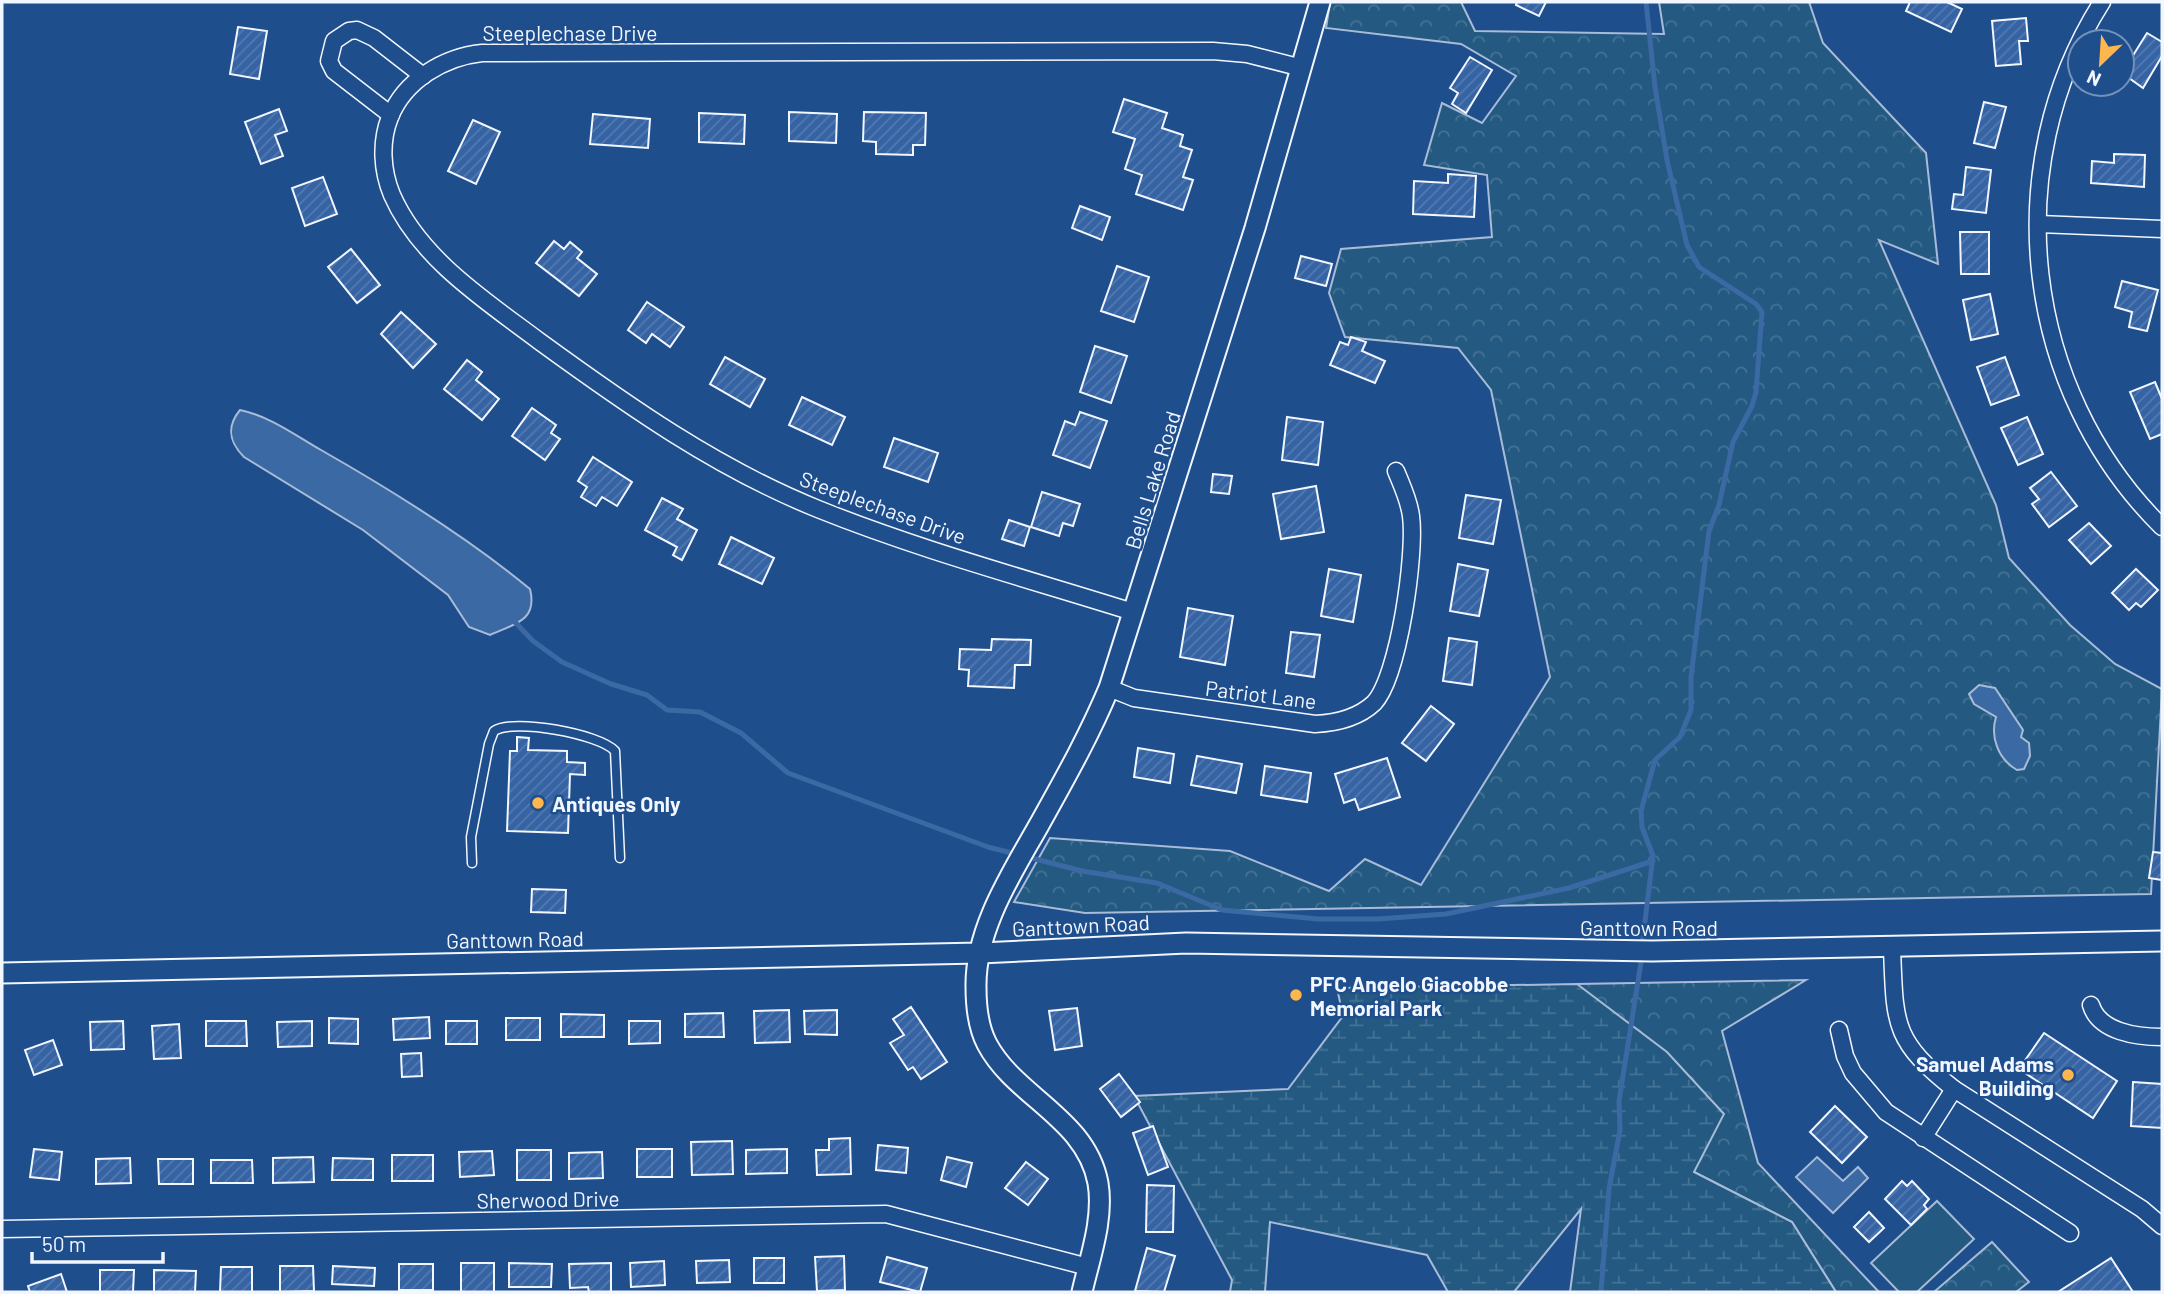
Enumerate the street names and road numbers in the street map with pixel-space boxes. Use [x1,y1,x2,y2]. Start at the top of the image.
street label: Steeplechase Drive [483,20,657,45]
street label: Bells Lake Road [1119,408,1185,552]
street label: Steeplechase Drive [797,465,969,549]
street label: Patriot Lane [1204,675,1318,713]
street label: Ganttown Road [1012,909,1150,941]
street label: Ganttown Road [1580,915,1718,940]
street label: Ganttown Road [446,925,584,953]
street label: Sherwood Drive [476,1185,620,1213]

